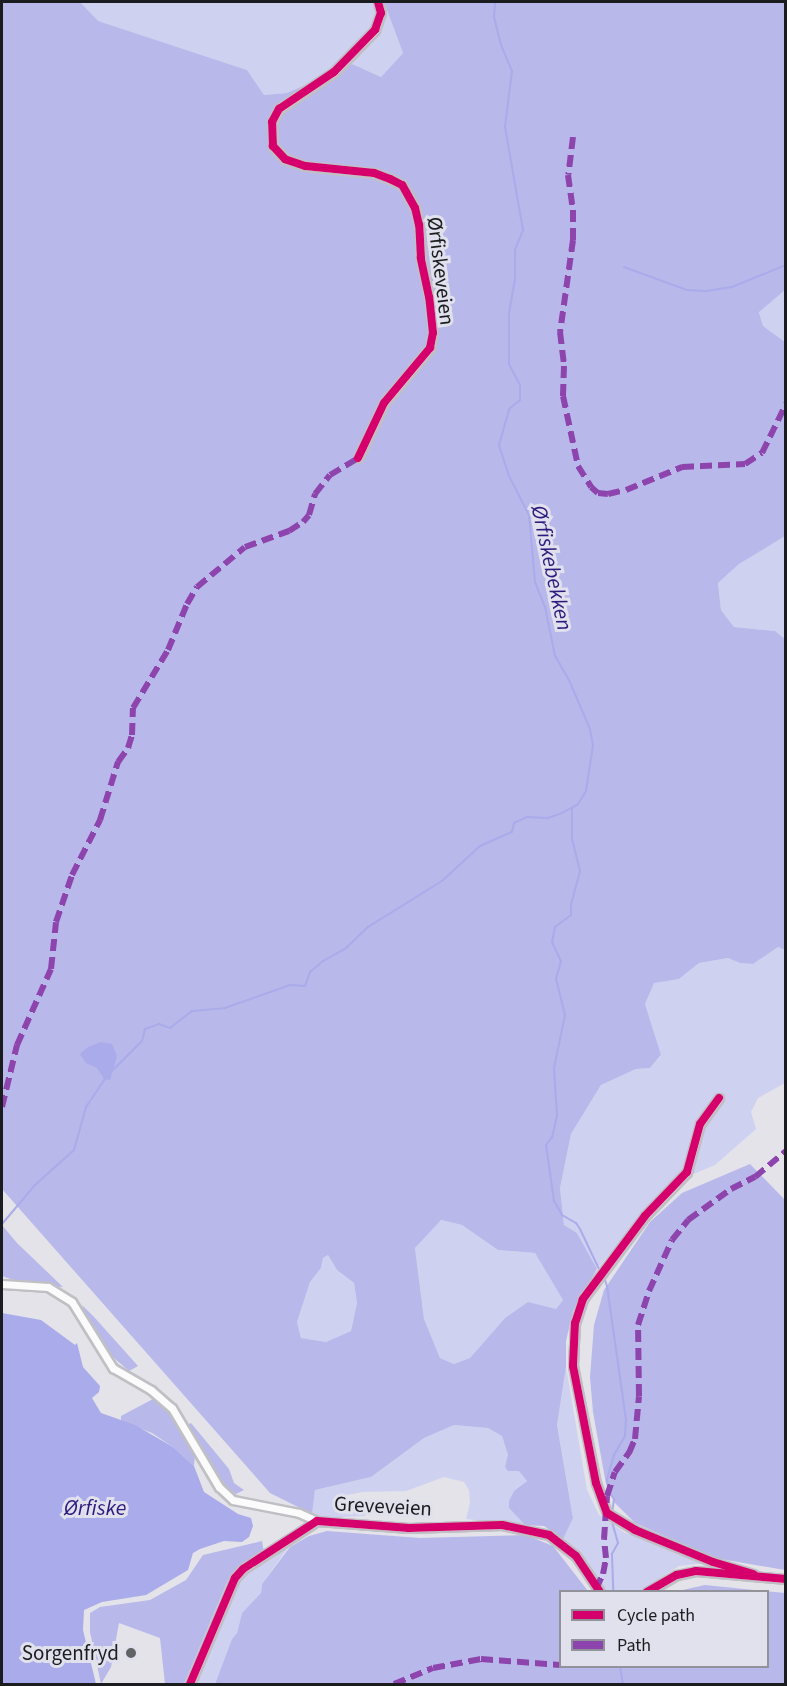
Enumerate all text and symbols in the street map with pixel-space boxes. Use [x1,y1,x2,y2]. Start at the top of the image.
street label: Ørfiskeveien [422,215,460,327]
water label: Ørfiskebekken [525,503,577,633]
street label: Greveveien [333,1491,433,1521]
water label: Ørfiske [64,1496,126,1522]
legend [559,1590,769,1668]
text: Cycle path [617,1603,695,1628]
text: Path [617,1633,651,1658]
place label: Sorgenfryd [22,1640,119,1666]
marker: Sorgenfryd [124,1646,138,1660]

